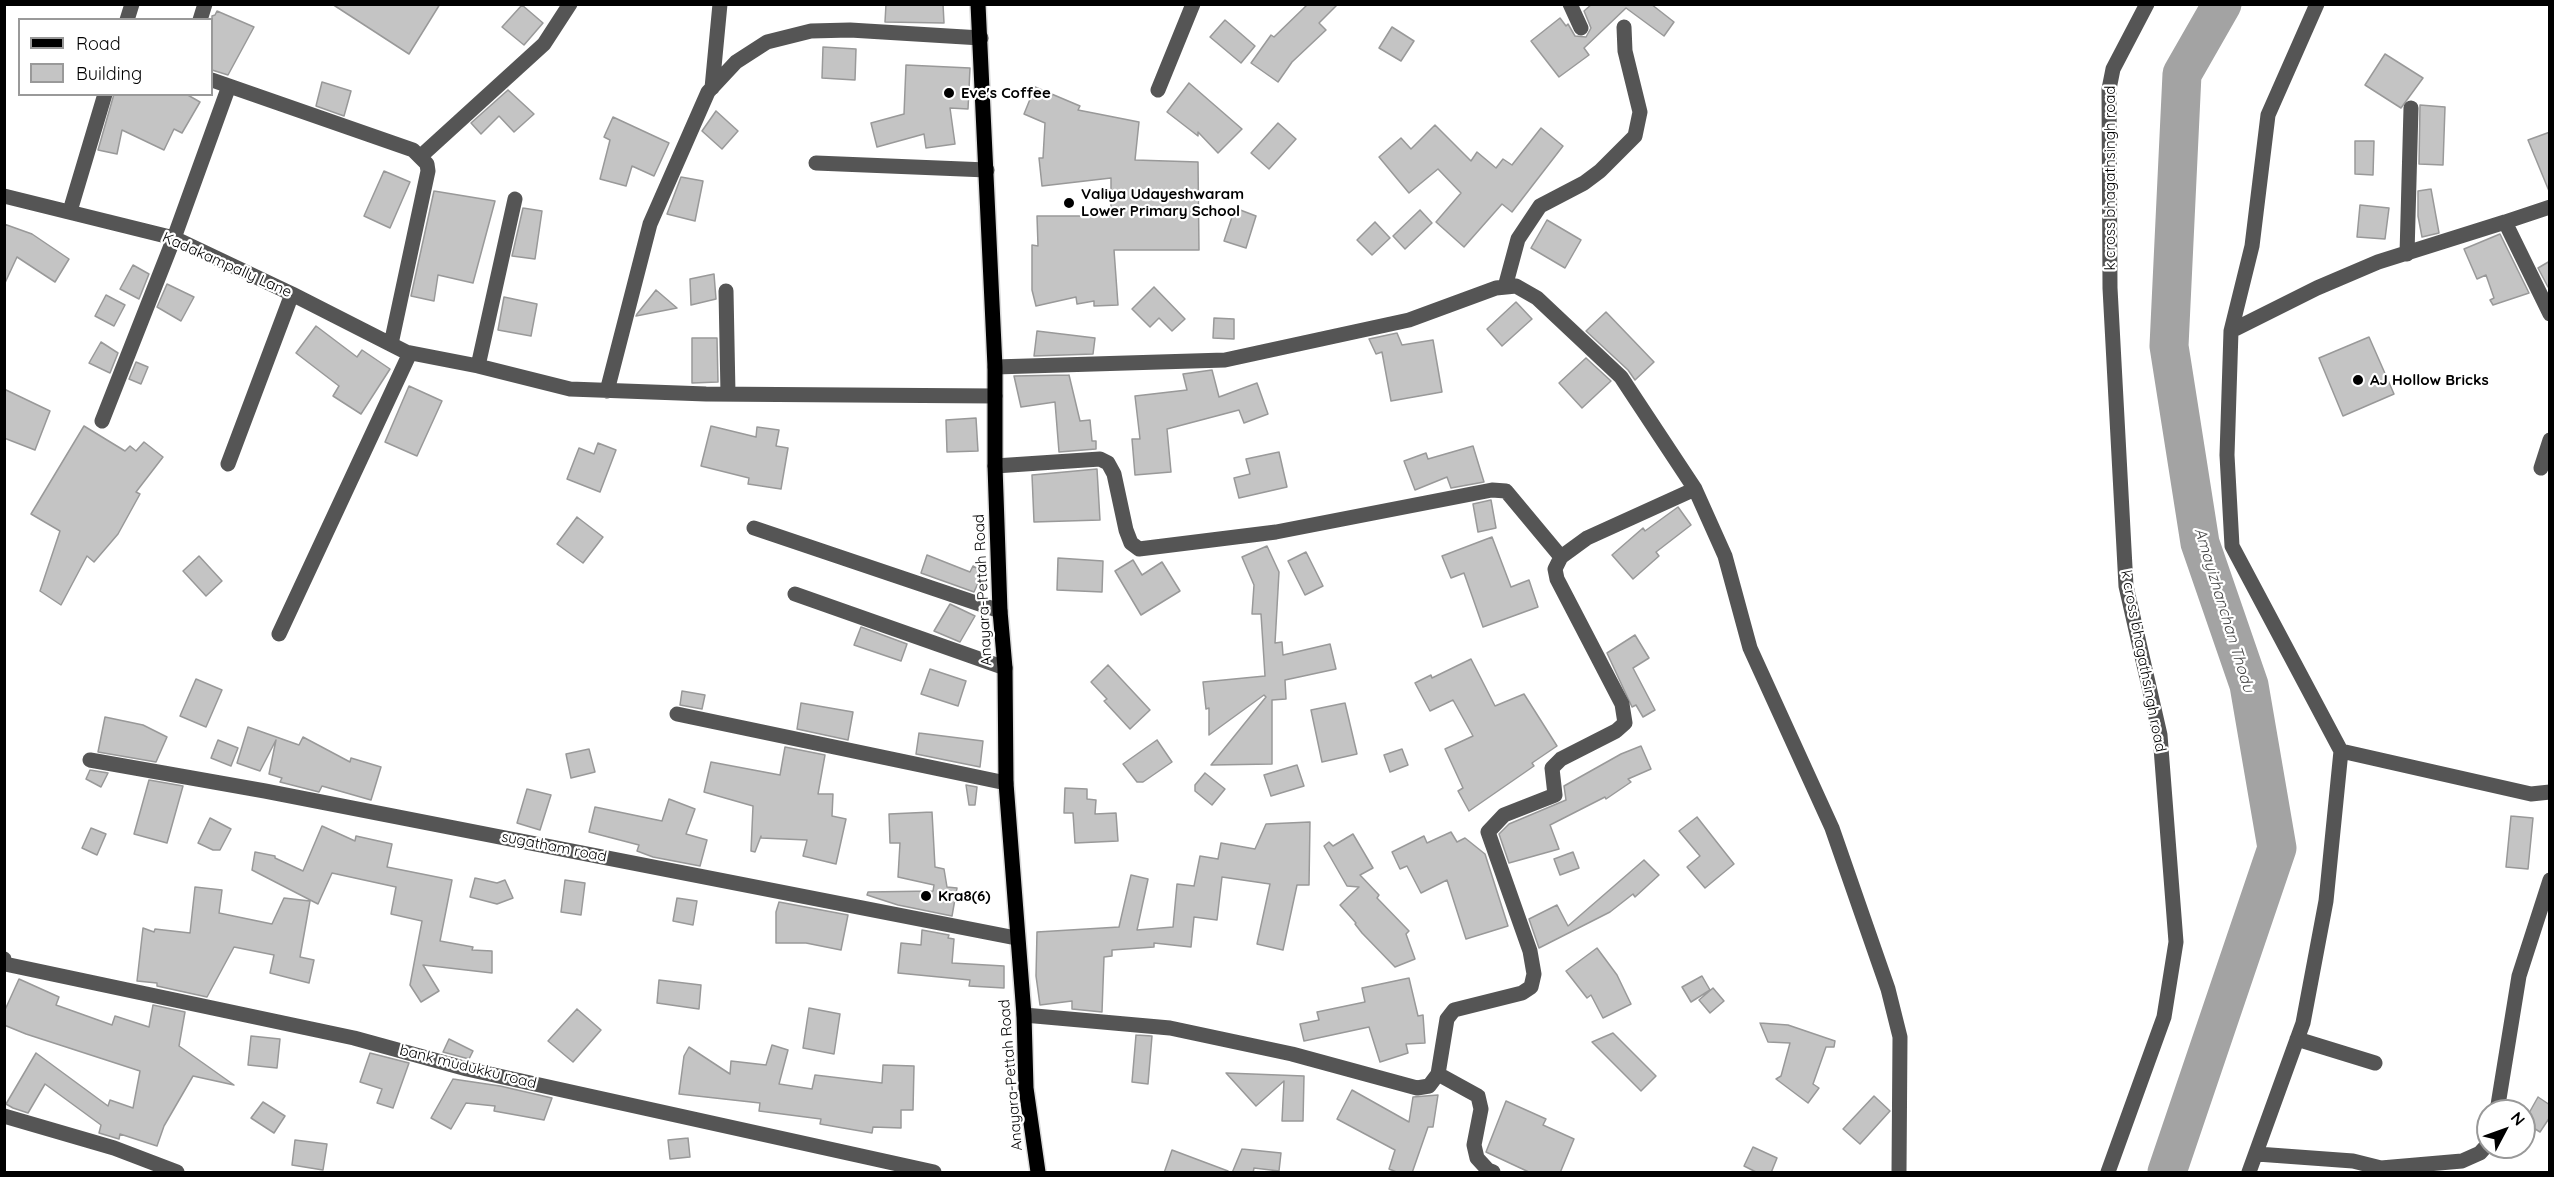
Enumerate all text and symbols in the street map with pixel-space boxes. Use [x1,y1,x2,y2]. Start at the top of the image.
legend [18,18,213,96]
text: Road [76,32,121,55]
text: Building [76,62,142,85]
place label: Eve's Coffee [961,84,1051,102]
marker: Eve's Coffee [942,86,956,100]
street label: k cross bhagathsingh road [2101,86,2119,270]
place label: Valiya Udayeshwaram Lower Primary School [1081,185,1244,220]
marker: Valiya Udayeshwaram Lower Primary School [1062,196,1076,210]
street label: Kadakampally Lane [159,228,295,302]
place label: AJ Hollow Bricks [2370,371,2489,389]
marker: AJ Hollow Bricks [2351,373,2365,387]
street label: Anayara-Pettah Road [970,514,996,666]
water label: Amayizhanchan Thodu [2190,525,2258,695]
street label: k cross bhagathsingh road [2117,569,2169,753]
street label: sugatham road [500,828,608,866]
place label: Kra8(6) [938,887,991,905]
marker: Kra8(6) [919,889,933,903]
street label: Anayara-Pettah Road [995,999,1027,1151]
street label: bank mudukku road [398,1041,538,1093]
north arrow [2476,1099,2536,1159]
text: N [2507,1107,2529,1129]

